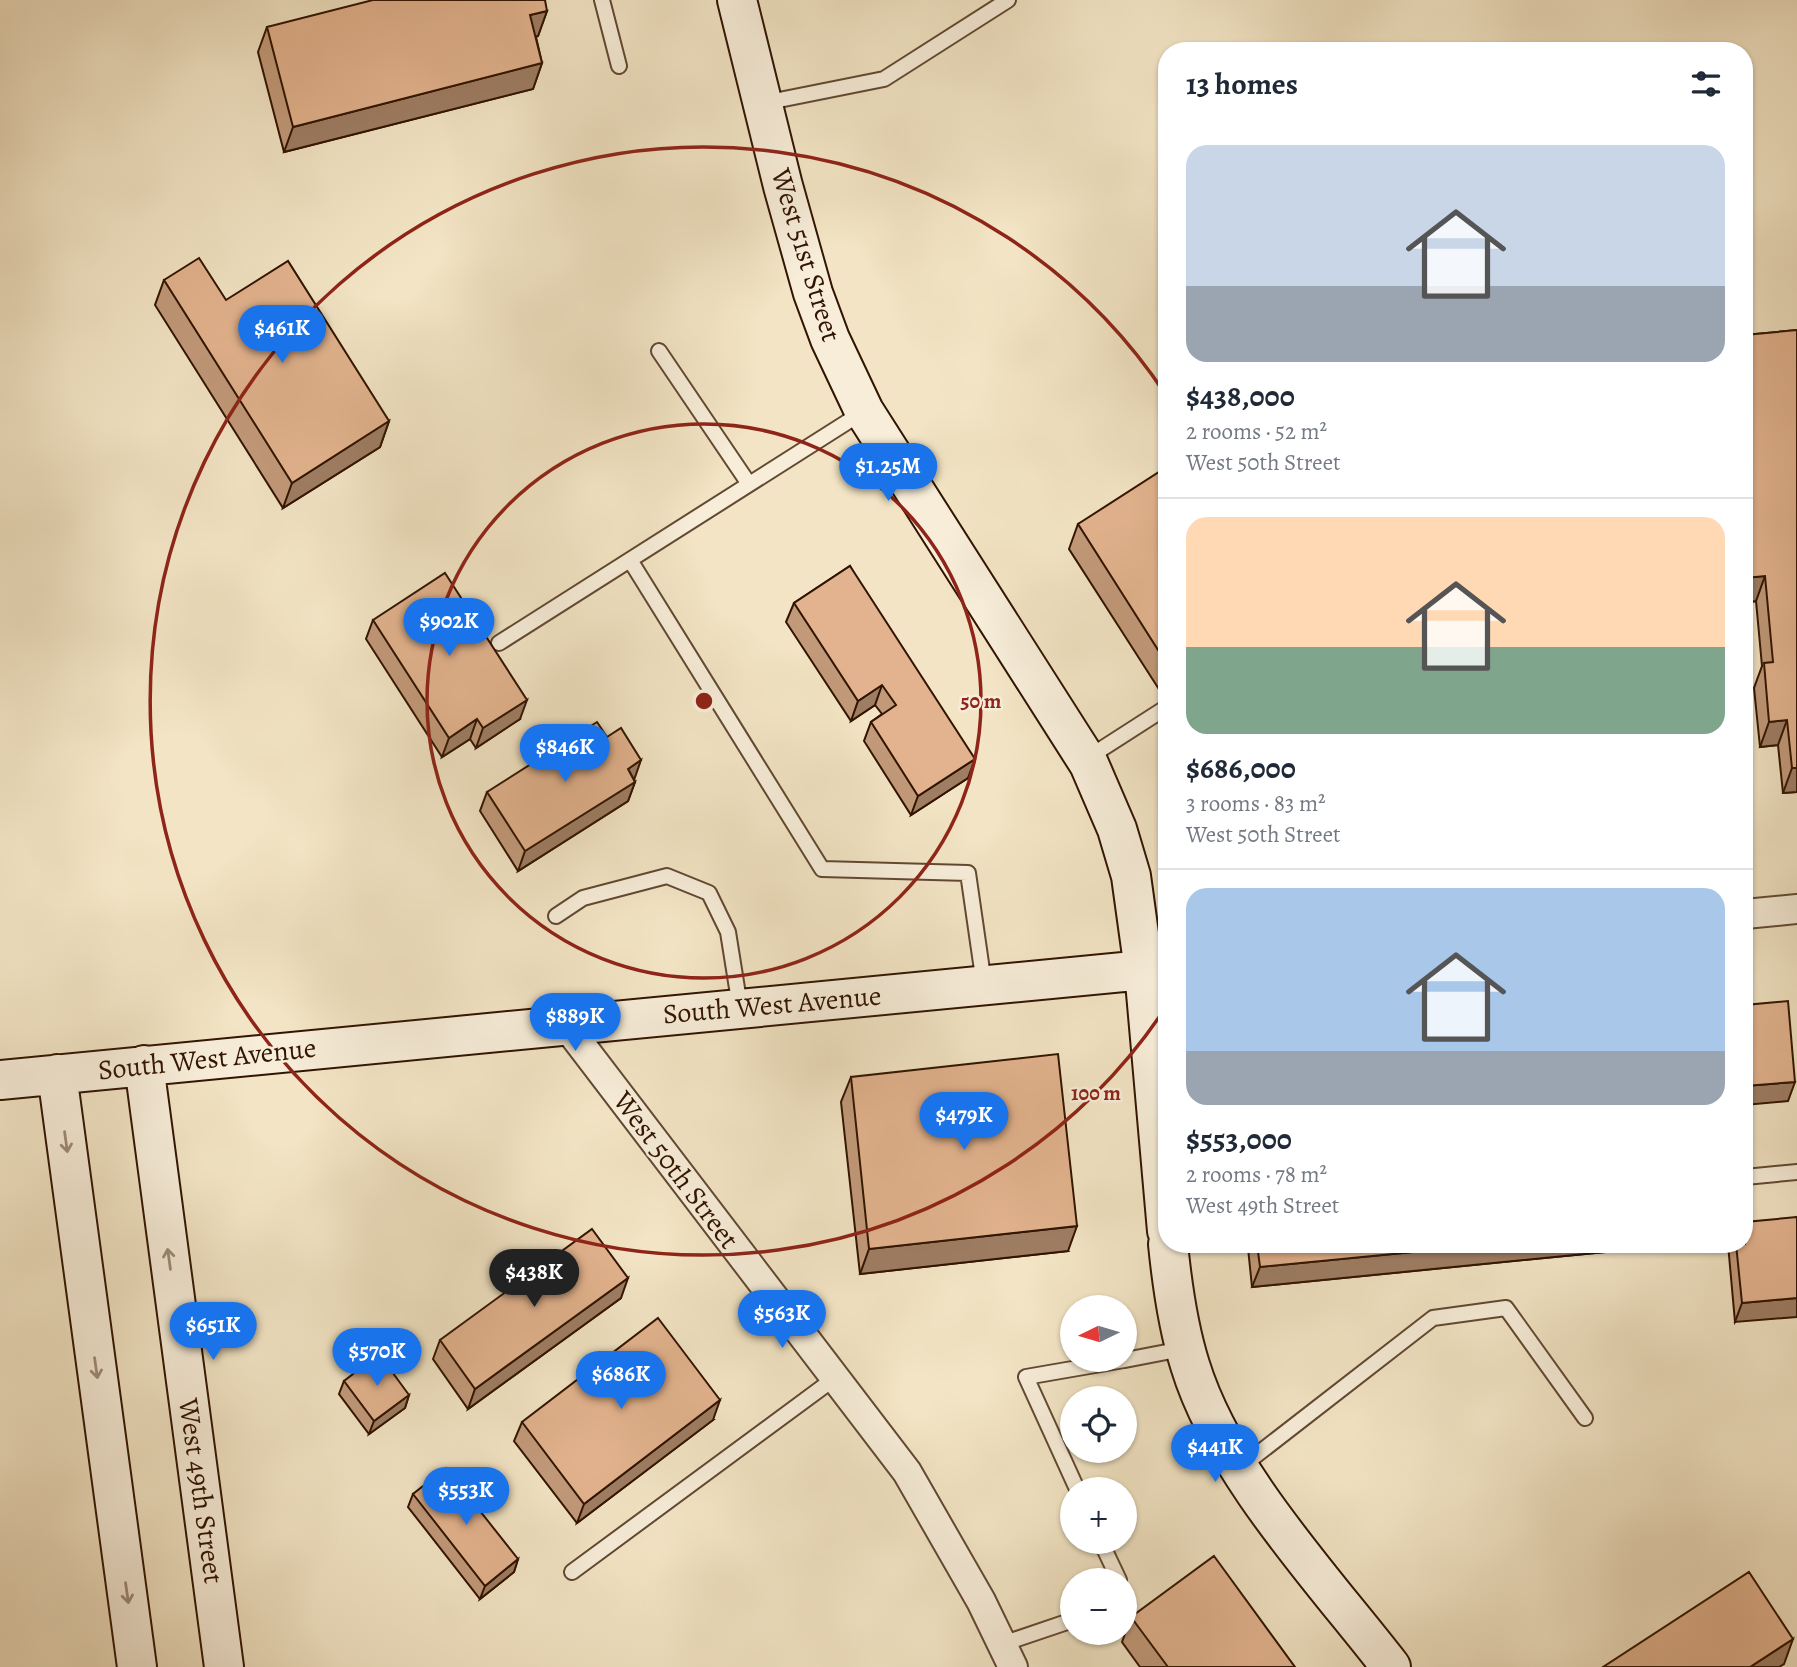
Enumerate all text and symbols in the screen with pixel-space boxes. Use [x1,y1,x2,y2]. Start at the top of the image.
text: 13 homes [1186,64,1298,104]
icon: filters [1687,65,1725,103]
street label: West 51st Street [761,163,850,346]
icon: home [1393,191,1519,317]
pin: $461K [233,306,331,365]
text: $461K [254,312,310,343]
text: $438,000 [1186,376,1295,416]
text: 2 rooms · 52 m² [1186,416,1327,447]
pin: $1.25M [831,444,945,503]
text: West 50th Street [1186,447,1341,478]
text: $1.25M [855,450,921,481]
icon: home [1393,563,1519,689]
pin: $902K [400,598,498,658]
text: $902K [419,605,479,636]
text: 50 m [961,687,1002,715]
centre of rings [692,689,716,713]
pin: $846K [516,724,614,784]
text: $846K [536,731,594,762]
text: $686,000 [1186,748,1296,788]
text: 3 rooms · 83 m² [1186,788,1326,819]
text: West 50th Street [1186,819,1341,850]
icon: home [1393,934,1519,1060]
street label: South West Avenue [661,977,883,1033]
pin: $889K [526,993,624,1053]
text: $889K [546,1000,604,1031]
street label: South West Avenue [96,1029,318,1089]
text: 100 m [1071,1079,1121,1107]
street label: West 50th Street [604,1083,748,1257]
pin: $479K [915,1092,1013,1152]
text: $479K [935,1099,993,1130]
text: $553,000 [1186,1119,1292,1159]
one-way arrow [59,1130,72,1153]
text: 2 rooms · 78 m² [1186,1159,1327,1190]
text: West 49th Street [1186,1190,1339,1221]
one-way arrow [163,1249,176,1271]
pin: $438K [485,1250,583,1309]
text: $438K [505,1256,563,1287]
pin: $563K [733,1290,831,1350]
north arrow [1060,1295,1138,1372]
map controls [1060,1295,1137,1645]
text: $563K [754,1297,810,1328]
pin: $651K [164,1302,262,1362]
text: $651K [186,1309,240,1340]
pin: $570K [328,1328,426,1388]
text: $570K [348,1335,406,1366]
pin: $686K [572,1352,670,1411]
one-way arrow [90,1356,103,1378]
text: $686K [592,1358,650,1389]
button: locate [1060,1386,1137,1463]
street label: West 49th Street [169,1395,233,1586]
pin: $441K [1166,1424,1264,1484]
text: $441K [1187,1431,1243,1462]
pin: $553K [417,1468,515,1527]
text: $553K [438,1474,494,1505]
button: + [1060,1477,1137,1554]
button: − [1060,1568,1137,1645]
one-way arrow [120,1581,133,1604]

